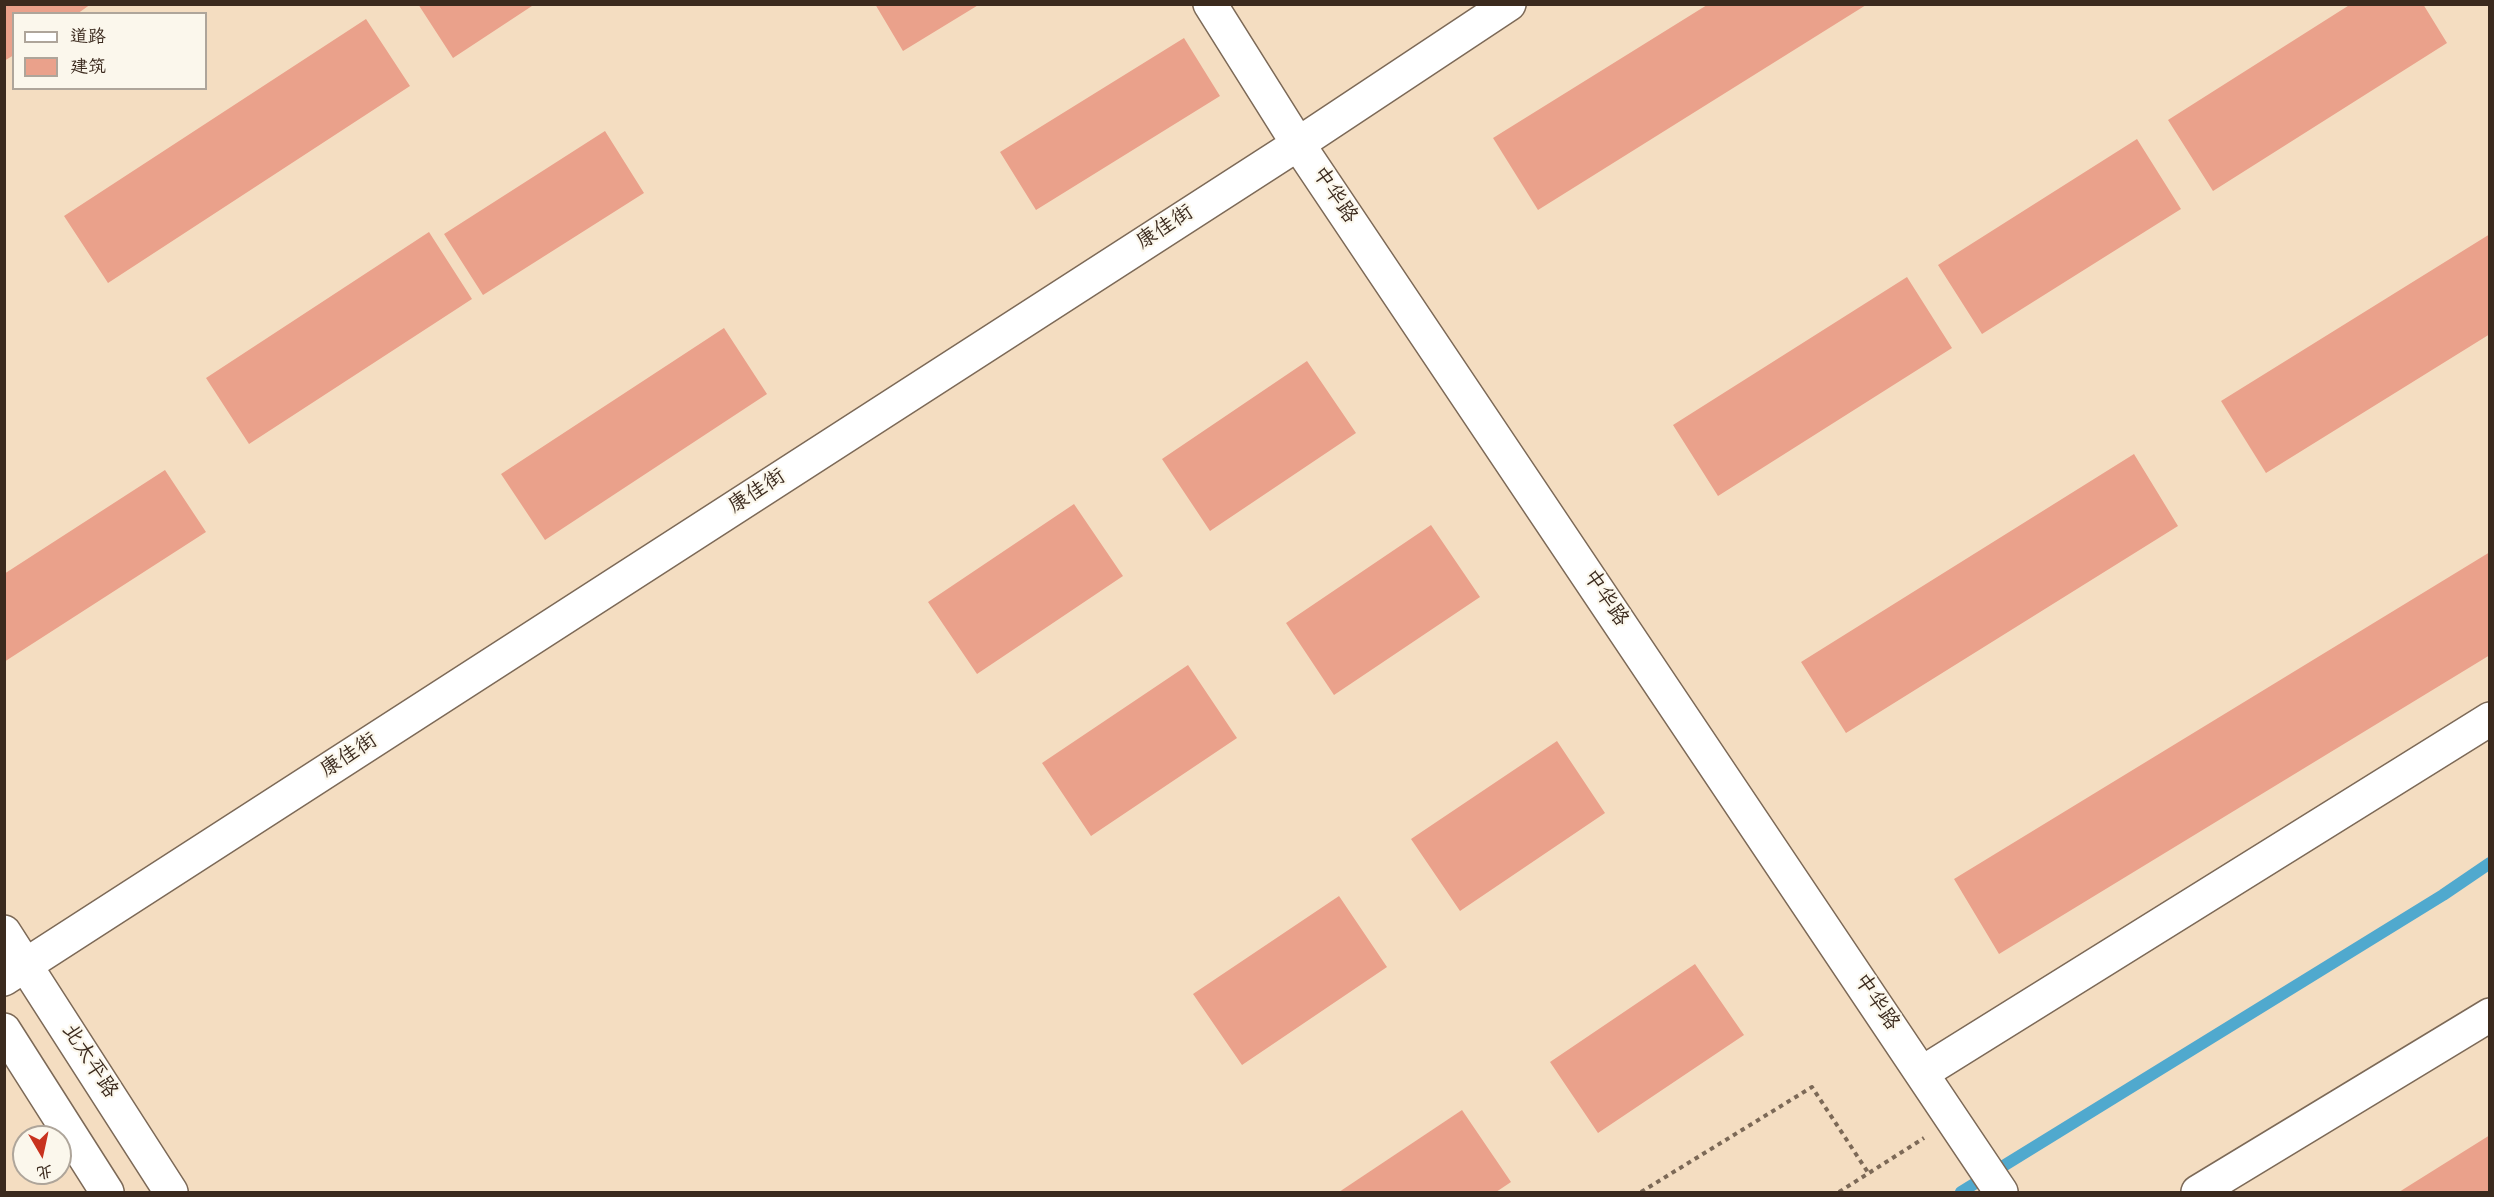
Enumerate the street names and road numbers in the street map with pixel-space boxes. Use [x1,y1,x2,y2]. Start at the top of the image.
street label: 中华路 [1305,163,1361,229]
street label: 康佳街 [1133,201,1199,257]
street label: 康佳街 [725,465,791,521]
street label: 中华路 [1576,566,1632,632]
street label: 康佳街 [317,729,383,785]
street label: 中华路 [1847,970,1903,1036]
street label: 北太平路 [55,1020,121,1104]

